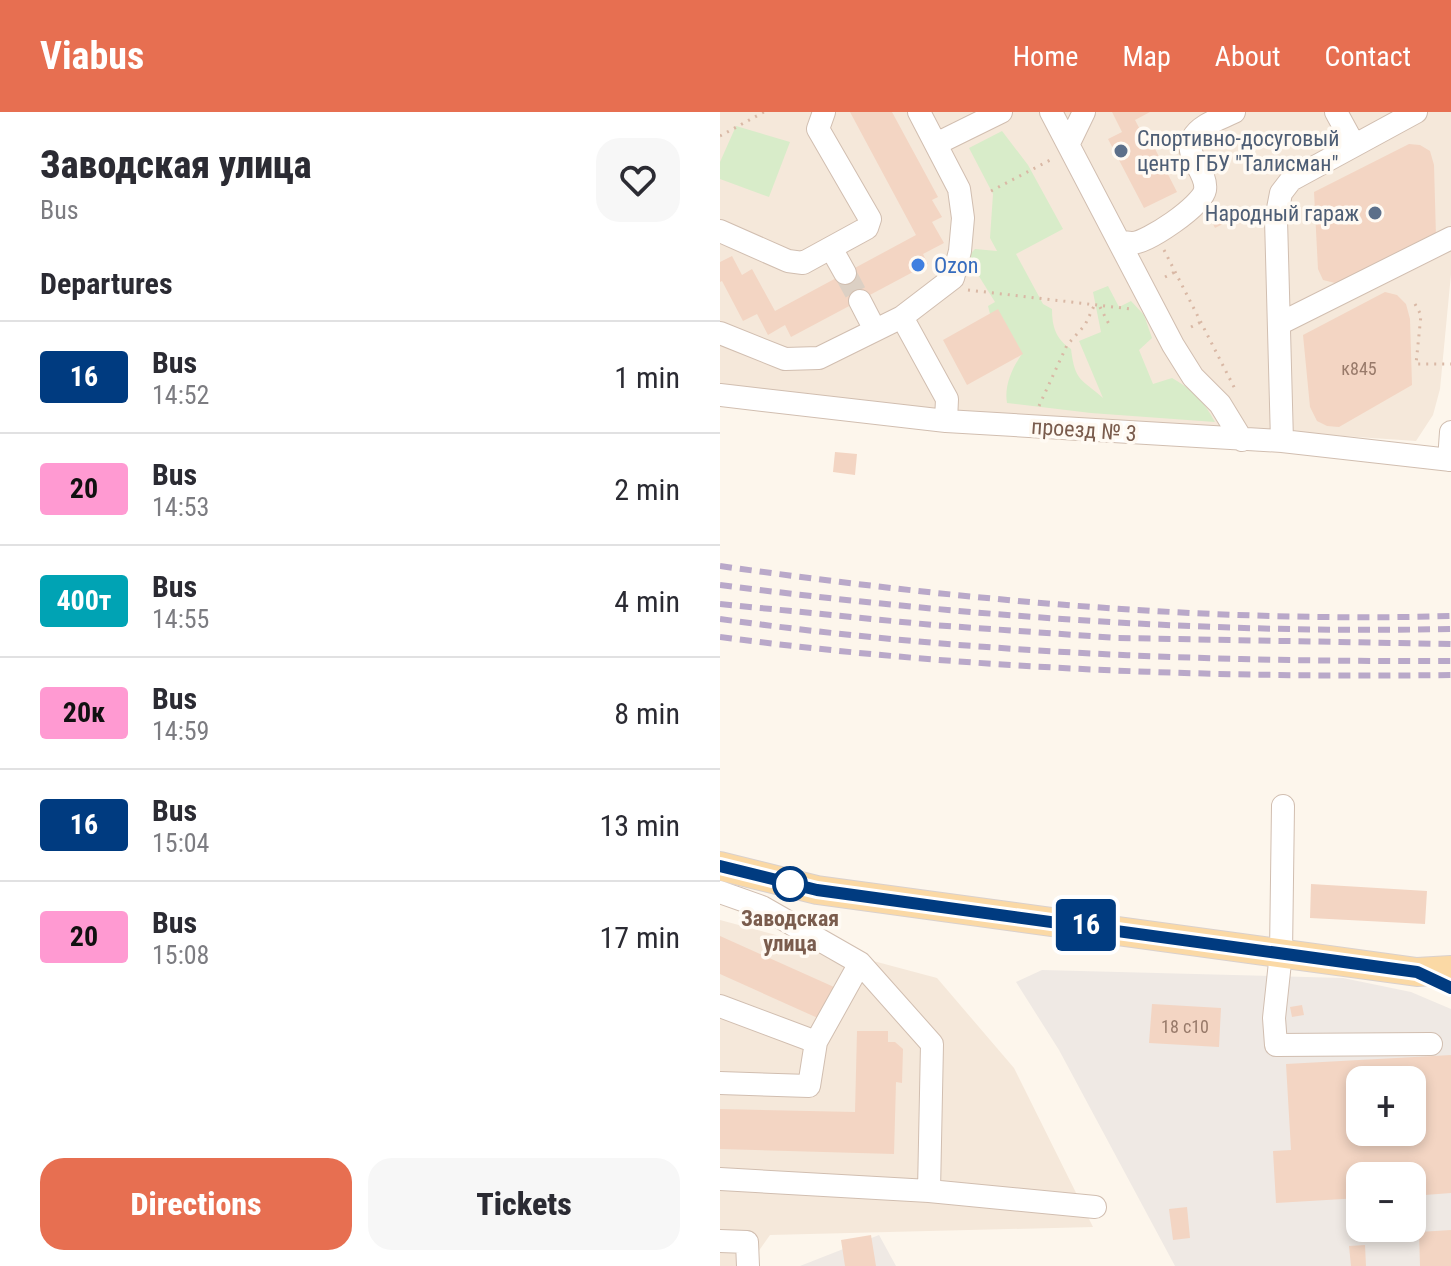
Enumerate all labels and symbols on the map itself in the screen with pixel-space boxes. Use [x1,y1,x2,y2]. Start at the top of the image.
place label: Спортивно-досуговый центр ГБУ "Талисман" [1137,126,1339,176]
marker: Спортивно-досуговый центр ГБУ "Талисман" [1112,142,1130,160]
place label: Народный гараж [1205,201,1359,226]
marker: Народный гараж [1366,204,1384,222]
place label: Ozon [934,253,978,278]
marker: Ozon [909,256,927,274]
house number: к845 [1341,358,1377,379]
street label: проезд № 3 [1031,414,1137,446]
marker: Заводская улица [773,867,807,901]
line badge: 16 [1050,899,1122,951]
place label: Заводская улица [741,906,839,956]
house number: 18 с10 [1161,1016,1209,1037]

